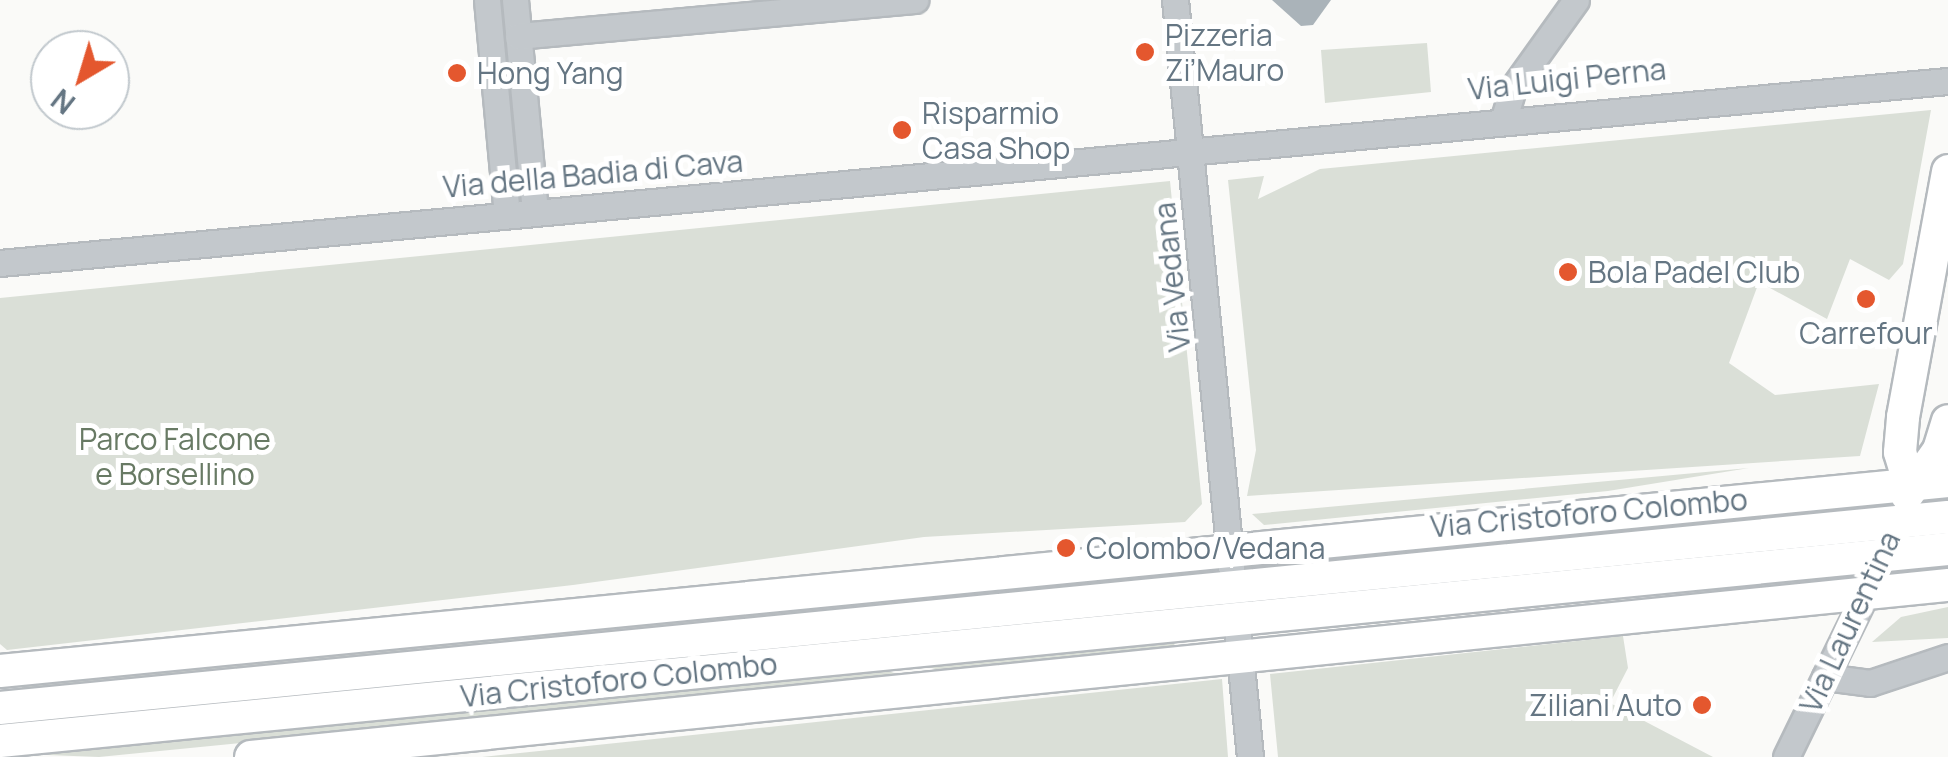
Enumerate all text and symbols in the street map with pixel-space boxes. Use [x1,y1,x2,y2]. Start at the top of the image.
place label: Pizzeria Zi’Mauro [1165,17,1284,88]
north arrow [30,30,130,130]
marker: Pizzeria Zi’Mauro [1134,41,1156,63]
street label: Via Luigi Perna [1466,51,1668,107]
place label: Hong Yang [477,55,623,91]
marker: Hong Yang [446,62,468,84]
text: N [43,81,82,123]
place label: Risparmio Casa Shop [922,95,1070,166]
marker: Risparmio Casa Shop [891,119,913,141]
street label: Via della Badia di Cava [442,143,744,205]
street label: Via Vedana [1146,201,1198,353]
place label: Bola Padel Club [1588,254,1800,290]
marker: Bola Padel Club [1557,261,1579,283]
marker: Carrefour [1855,288,1877,310]
place label: Carrefour [1799,315,1933,351]
park label: Parco Falcone e Borsellino [79,421,271,492]
street label: Via Cristoforo Colombo [1429,481,1749,545]
street label: Via Laurentina [1792,526,1908,718]
place label: Colombo/Vedana [1086,530,1325,566]
marker: Colombo/Vedana [1055,537,1077,559]
street label: Via Cristoforo Colombo [459,645,779,715]
place label: Ziliani Auto [1529,687,1682,723]
marker: Ziliani Auto [1691,694,1713,716]

